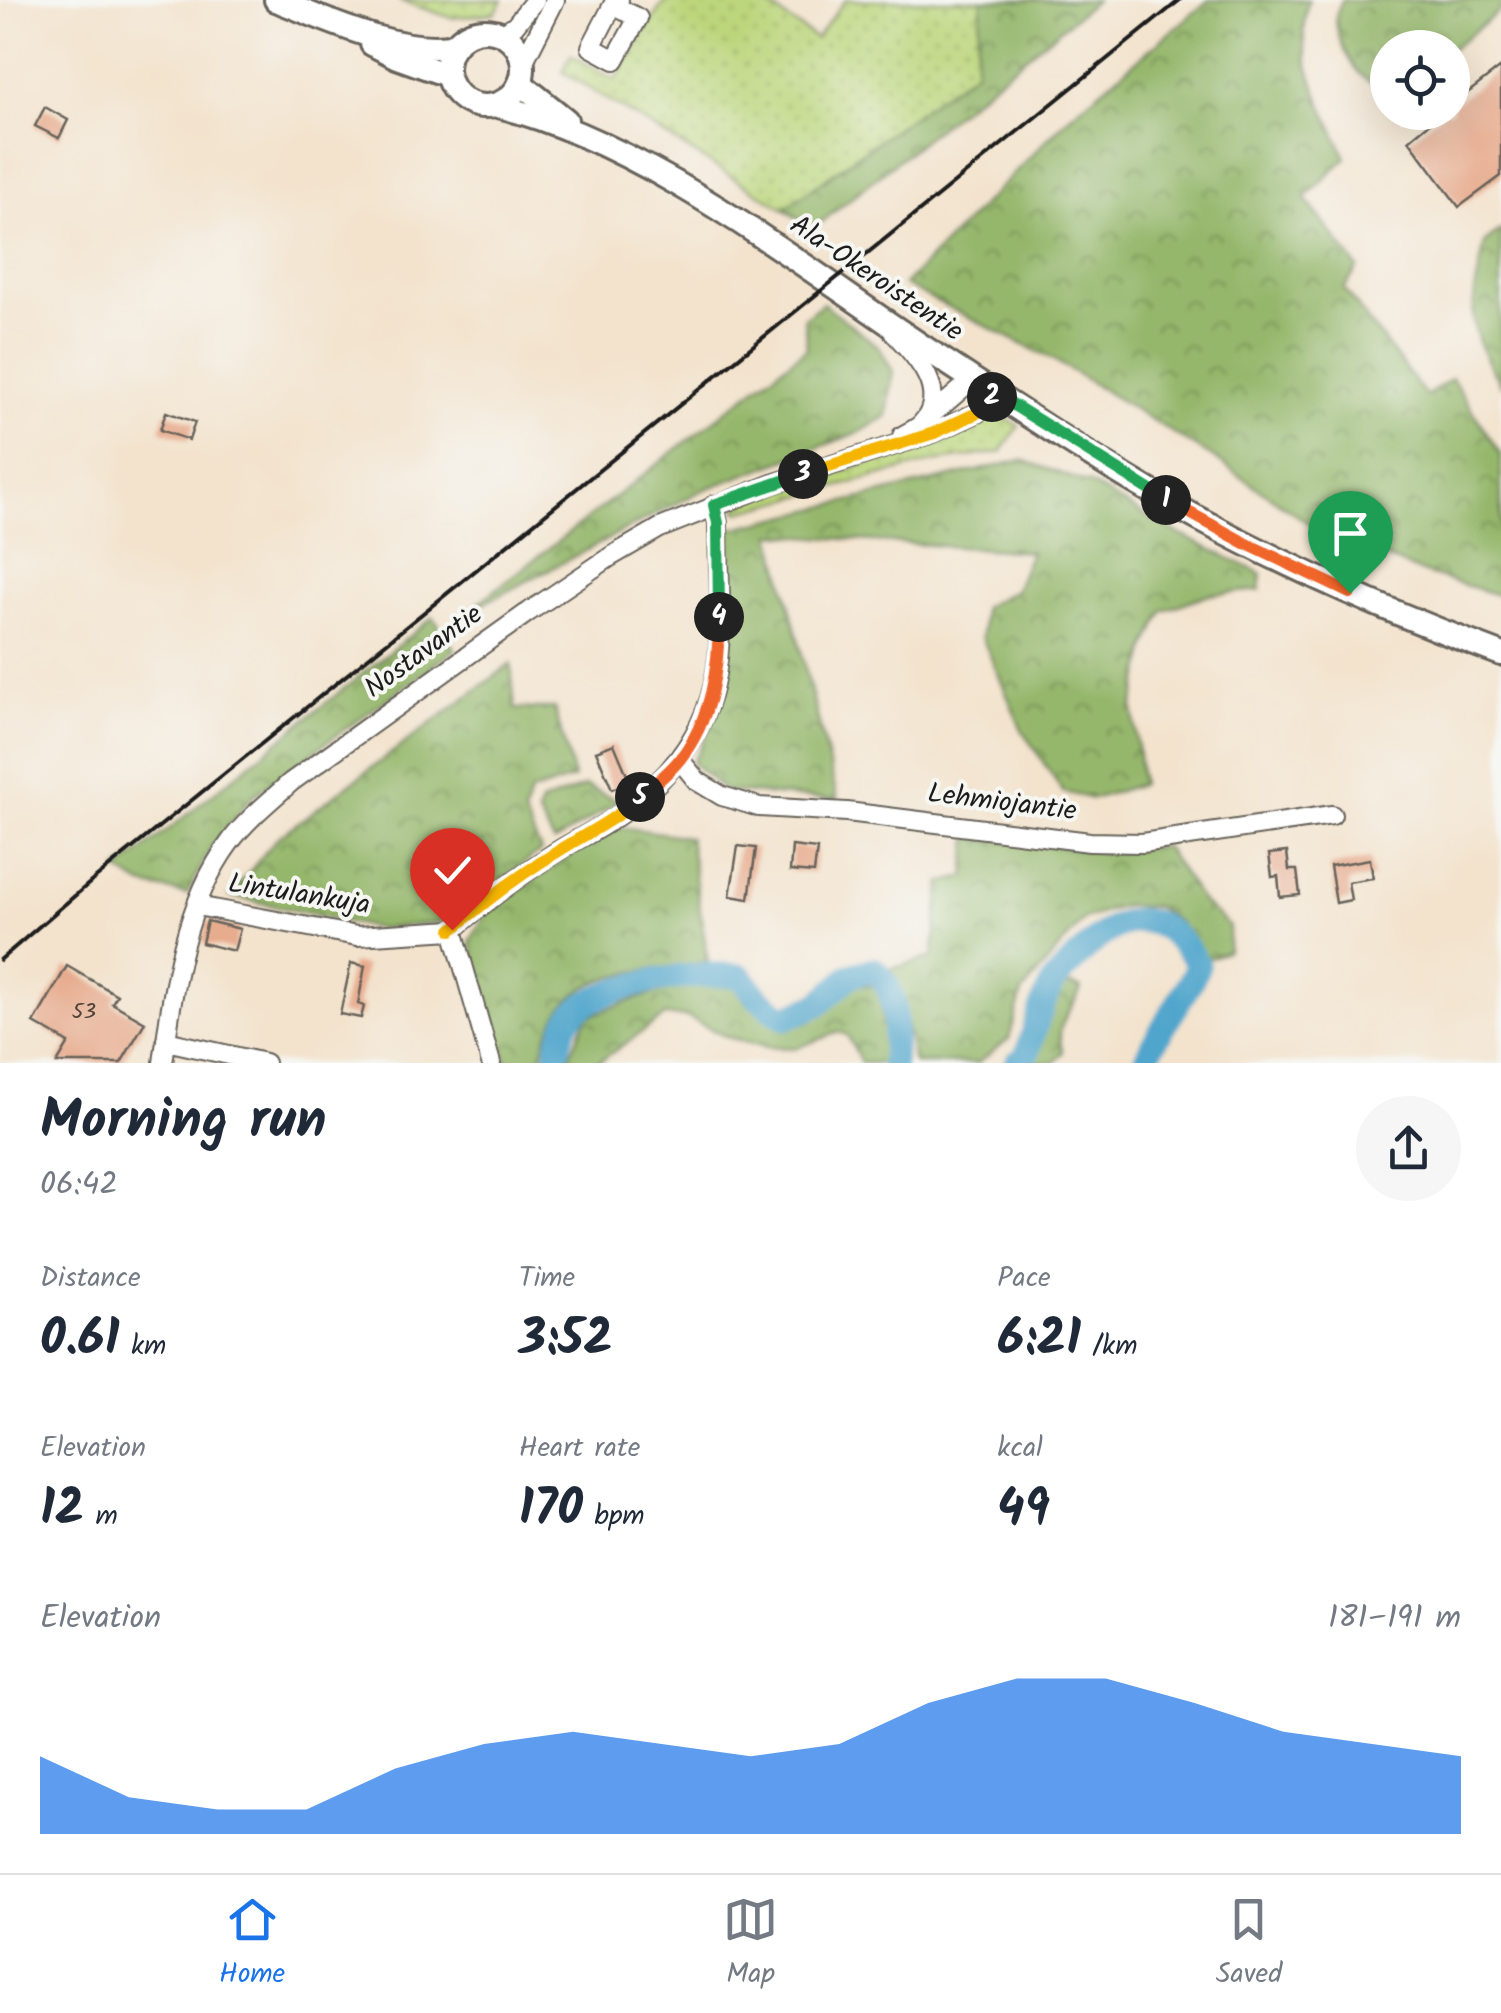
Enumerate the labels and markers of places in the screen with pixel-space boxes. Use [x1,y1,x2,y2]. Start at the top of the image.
pin: 2 [967,372,1017,422]
pin: 3 [778,449,828,499]
pin: 1 [1141,475,1191,525]
pin [1308,491,1393,594]
pin: 4 [694,592,744,642]
pin: 5 [615,772,665,822]
pin [410,828,495,931]

